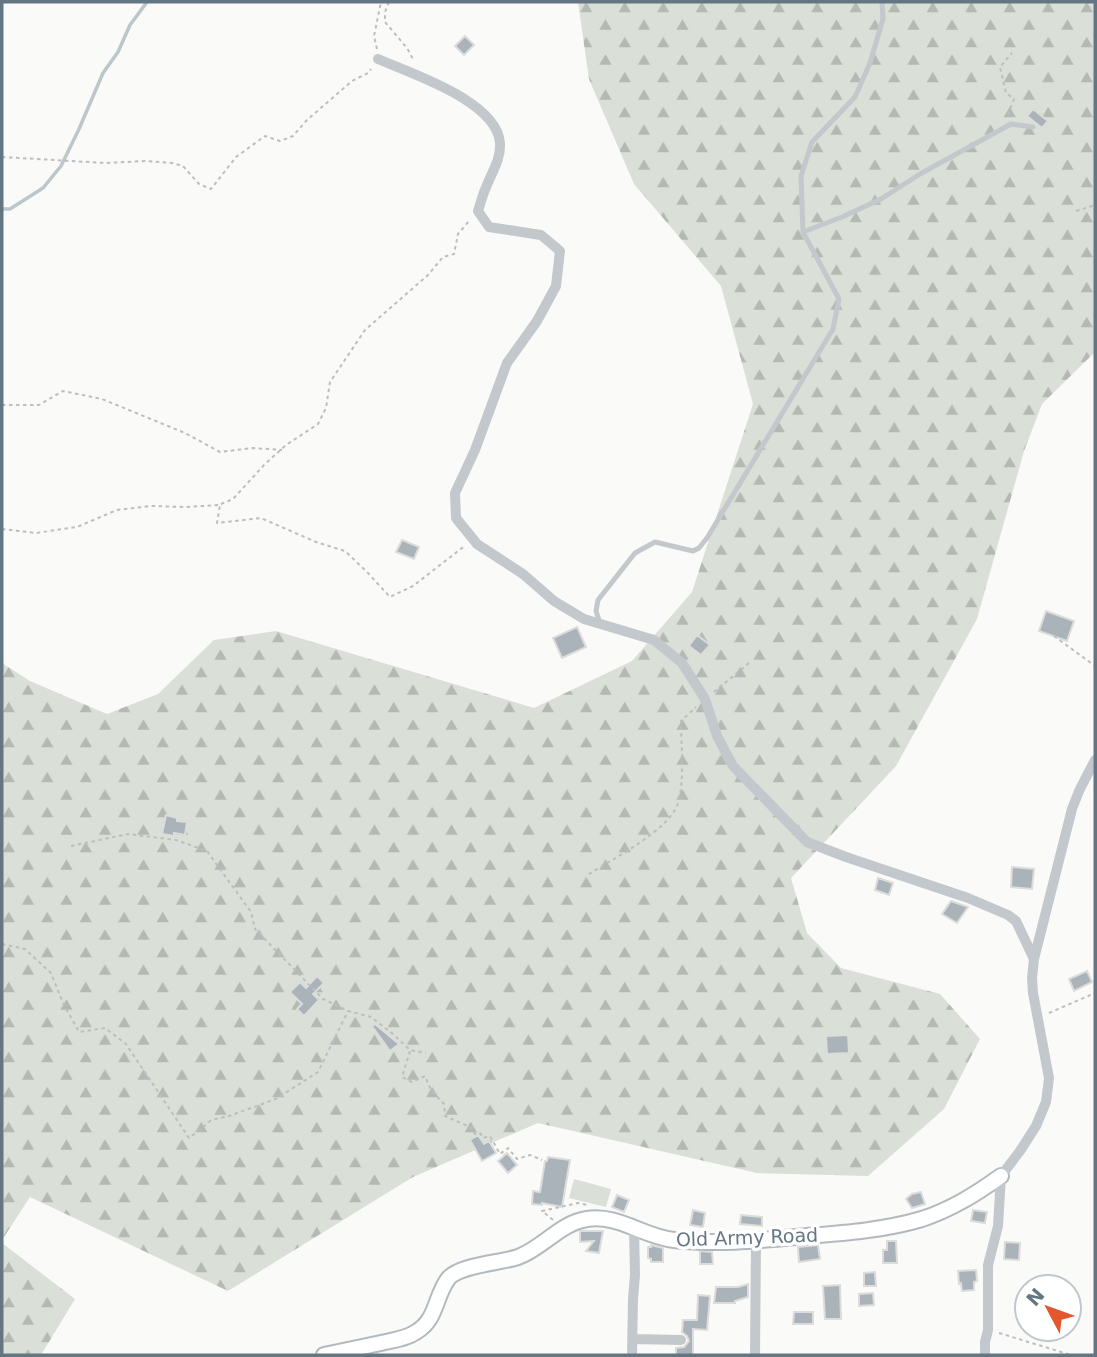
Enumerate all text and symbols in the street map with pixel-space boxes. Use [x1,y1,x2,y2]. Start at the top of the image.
street label: Old Army Road [676,1224,818,1250]
north arrow [1013,1273,1083,1343]
text: N [1022,1284,1049,1310]

